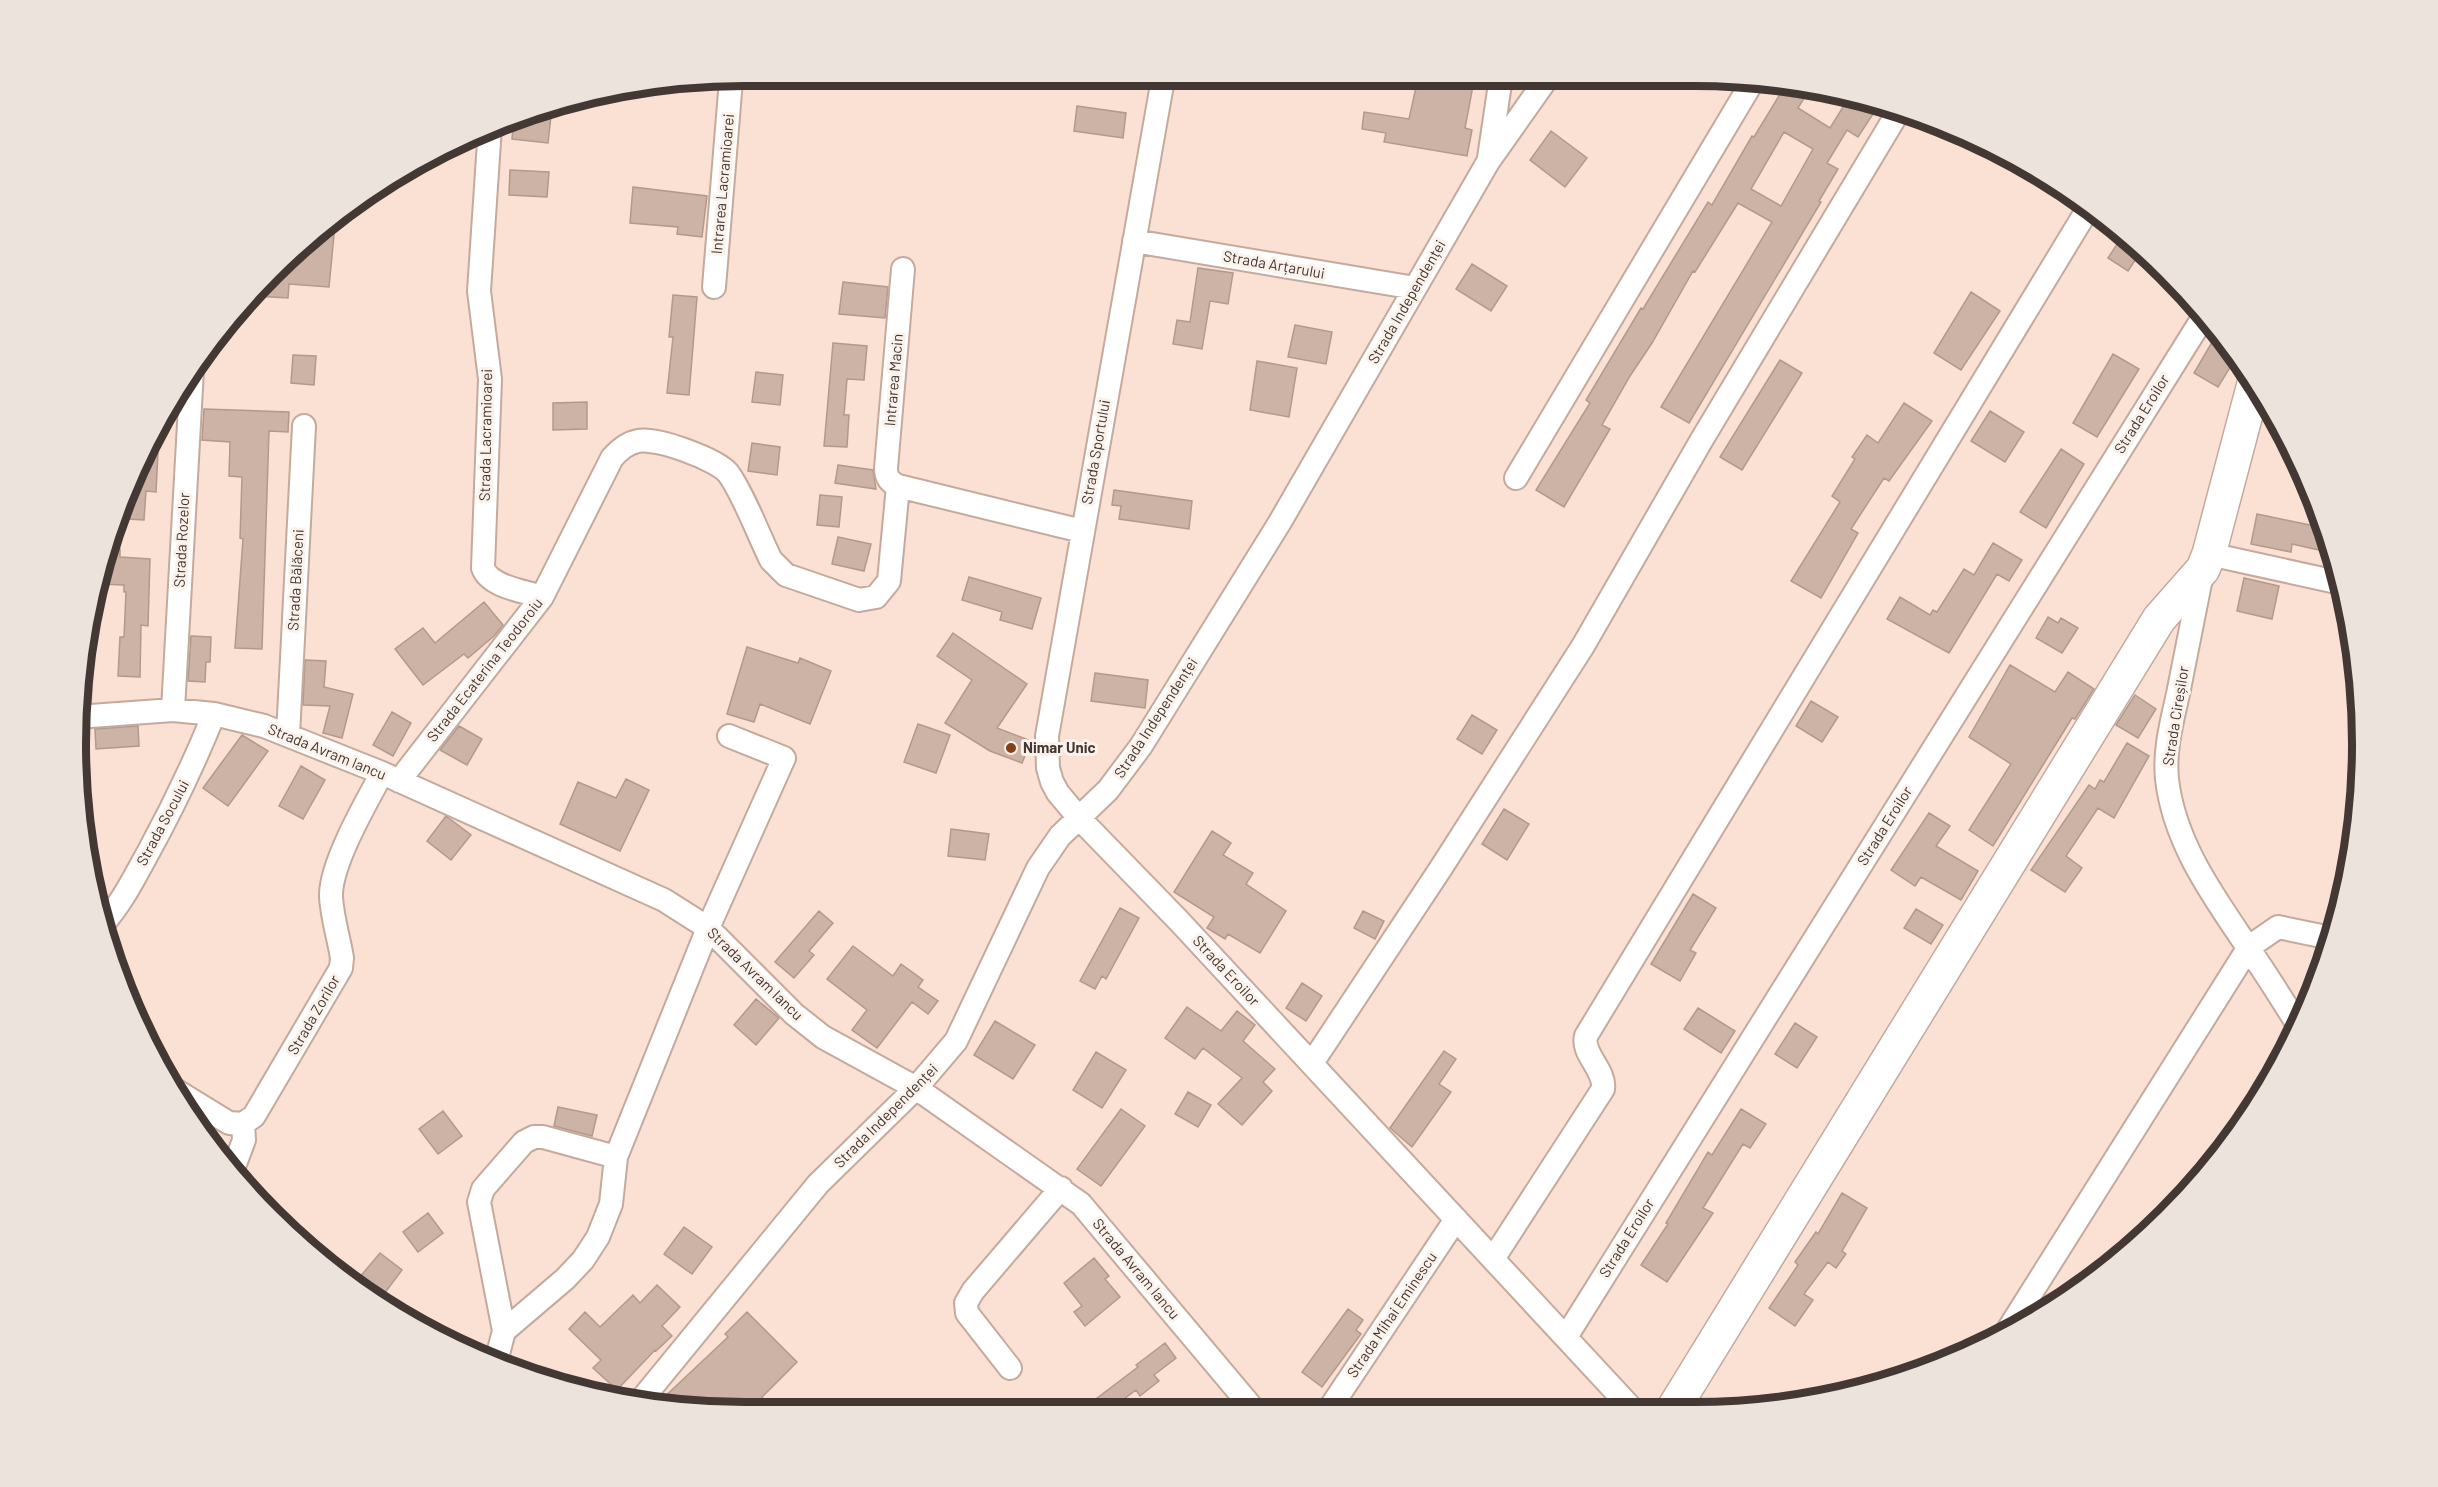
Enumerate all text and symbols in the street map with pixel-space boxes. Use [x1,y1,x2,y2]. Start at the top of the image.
street label: Intrarea Lacramioarei [707,113,737,255]
street label: Strada Independenței [1363,237,1449,366]
street label: Strada Arțarului [1222,246,1326,282]
street label: Intrarea Macin [880,333,906,427]
street label: Strada Lacramioarei [475,369,495,501]
street label: Strada Eroilor [2110,370,2173,456]
street label: Strada Sportului [1077,398,1113,505]
street label: Strada Rozelor [170,491,193,588]
street label: Strada Bălăceni [283,529,307,631]
street label: Strada Ecaterina Teodoroiu [423,594,546,745]
street label: Strada Independenței [1110,654,1201,781]
street label: Strada Cireșilor [2158,664,2192,767]
street label: Strada Avram Iancu [266,719,389,783]
place label: Nimar Unic [1023,738,1096,756]
marker: Nimar Unic [1004,741,1018,755]
street label: Strada Socului [132,777,192,868]
street label: Strada Eroilor [1853,782,1916,868]
street label: Strada Avram Iancu [704,923,807,1023]
street label: Strada Eroilor [1190,931,1264,1010]
street label: Strada Zorilor [283,971,343,1058]
street label: Strada Independenței [830,1060,941,1171]
street label: Strada Eroilor [1595,1194,1658,1280]
street label: Strada Avram Iancu [1089,1214,1184,1322]
street label: Strada Mihai Eminescu [1342,1248,1440,1381]

